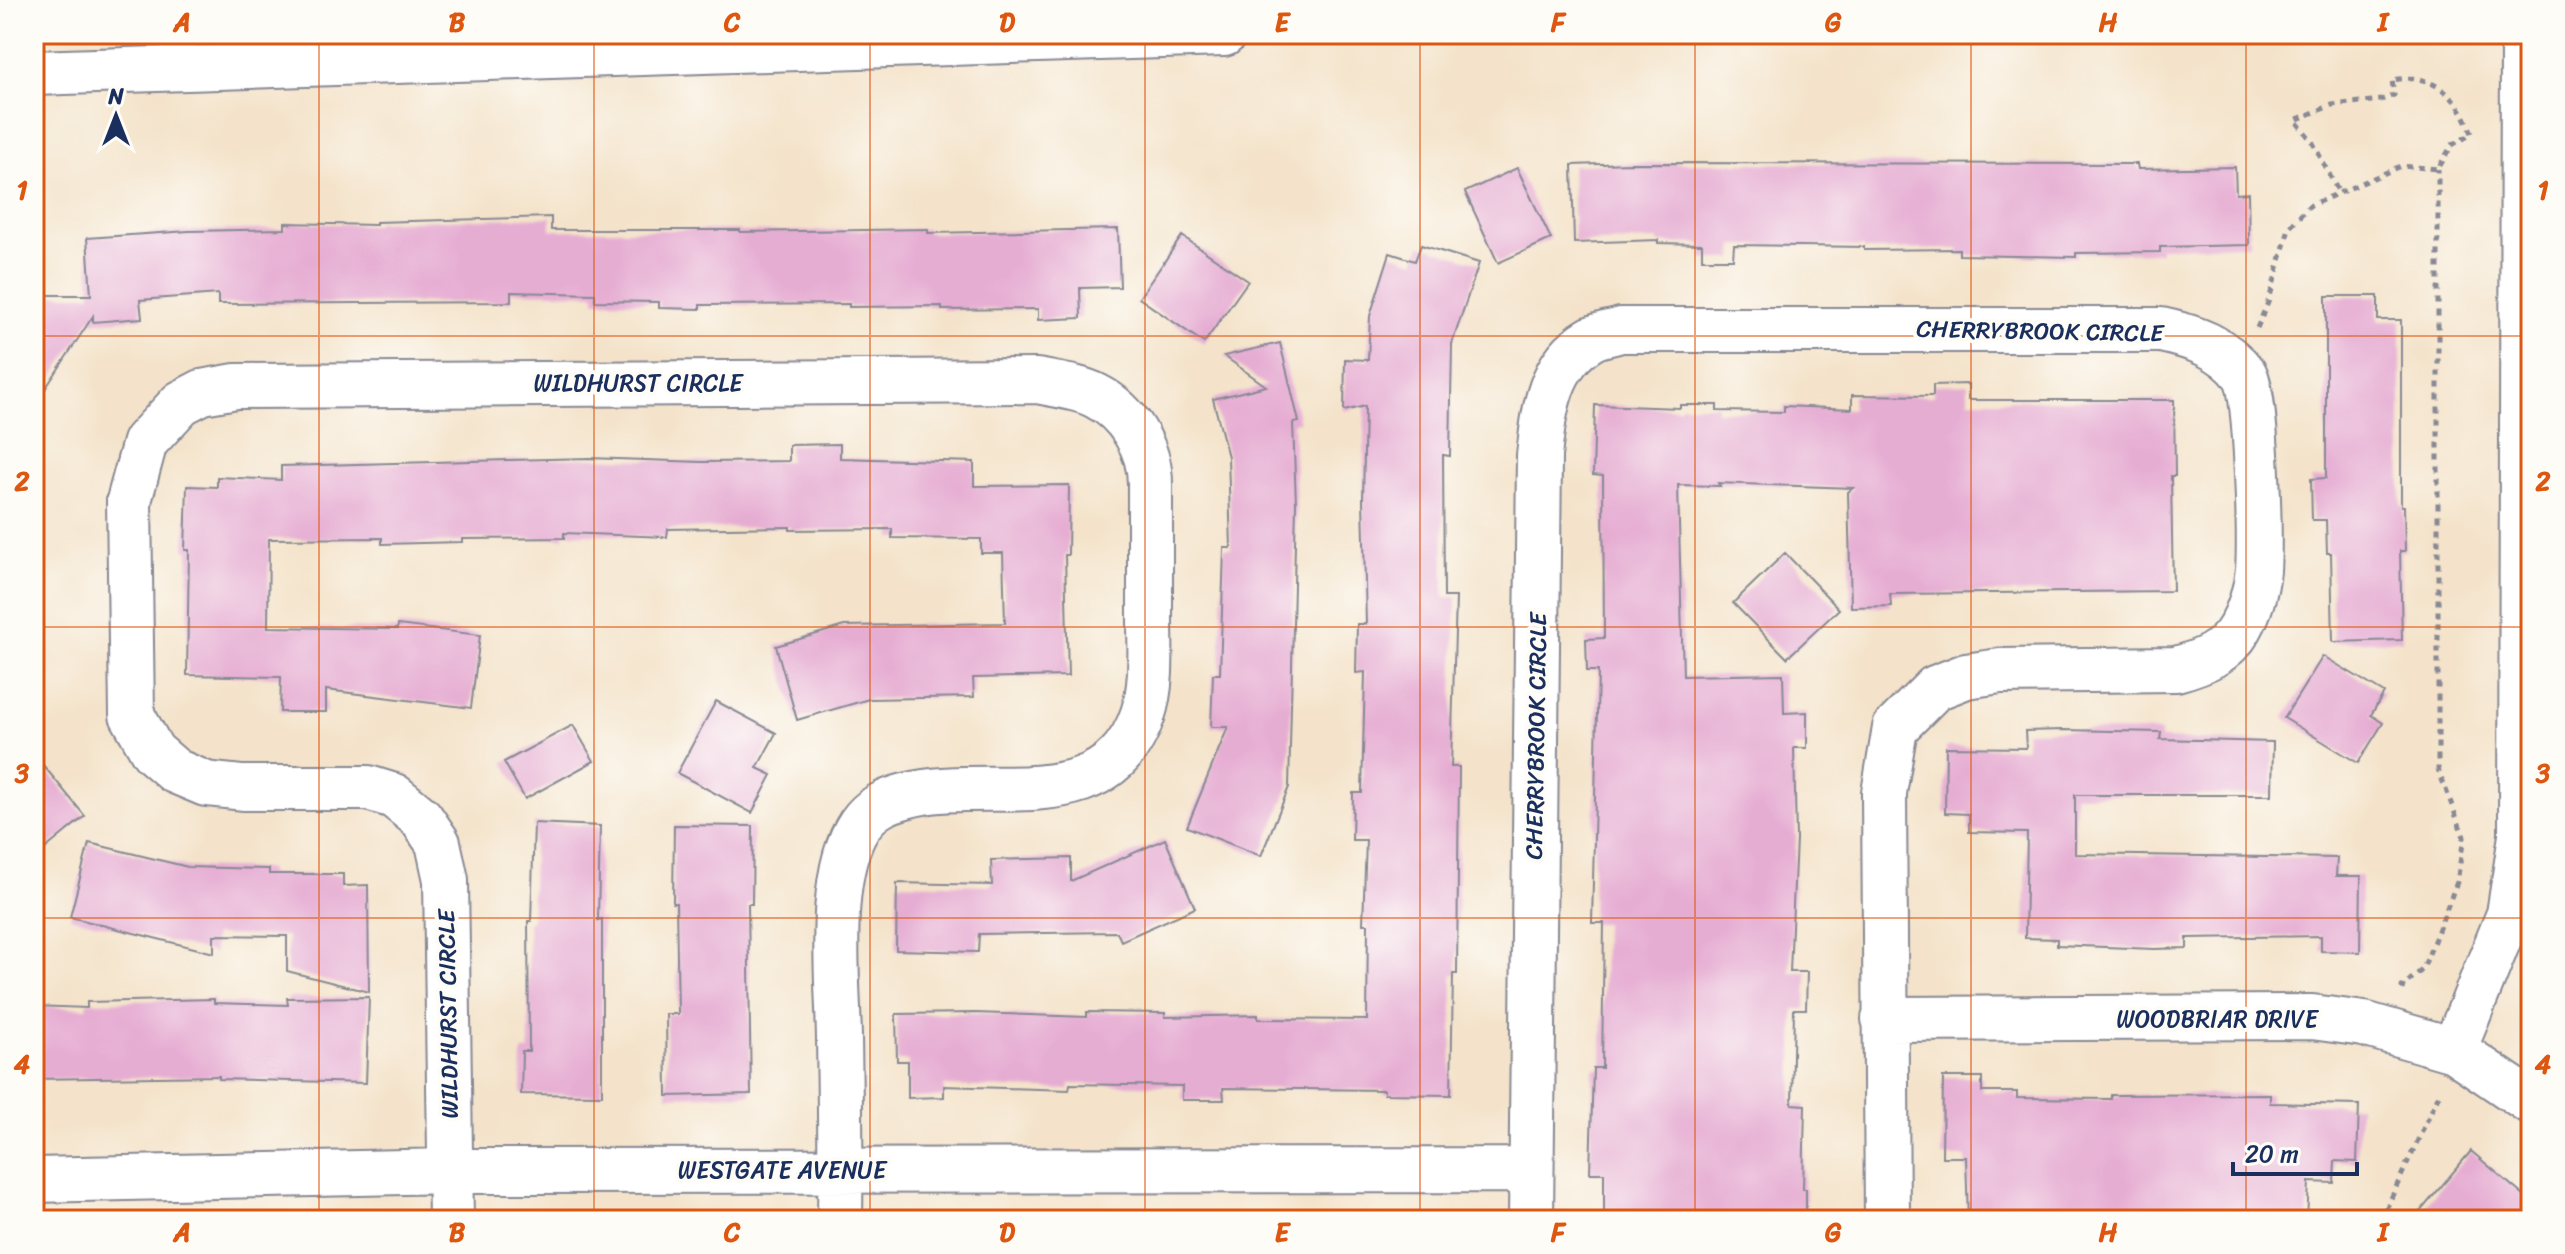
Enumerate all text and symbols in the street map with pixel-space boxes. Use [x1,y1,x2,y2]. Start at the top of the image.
text: A [172,0,191,45]
text: B [449,0,466,45]
text: C [723,0,741,45]
text: D [999,0,1015,45]
text: E [1275,0,1292,45]
text: F [1550,0,1567,45]
text: G [1825,0,1842,45]
text: H [2099,0,2118,45]
text: I [2376,0,2391,45]
north arrow [76,76,156,156]
text: N [107,77,124,116]
text: 1 [16,167,28,213]
text: 1 [2537,167,2549,213]
street label: CHERRYBROOK CIRCLE [1916,308,2166,354]
street label: WILDHURST CIRCLE [533,362,744,404]
text: 2 [13,458,30,504]
text: 2 [2534,458,2551,504]
street label: CHERRYBROOK CIRCLE [1513,610,1559,860]
text: 3 [14,750,30,796]
text: 3 [2535,750,2551,796]
street label: WILDHURST CIRCLE [425,907,471,1119]
street label: WOODBRIAR DRIVE [2116,998,2320,1040]
text: 4 [14,1041,30,1087]
text: 4 [2535,1041,2551,1087]
scale bar [2233,1126,2357,1176]
text: 20 m [2245,1133,2299,1175]
street label: WESTGATE AVENUE [678,1149,888,1191]
text: A [172,1209,191,1254]
text: B [449,1209,466,1254]
text: C [723,1209,741,1254]
text: D [999,1209,1015,1254]
text: E [1275,1209,1292,1254]
text: F [1550,1209,1567,1254]
text: G [1825,1209,1842,1254]
text: H [2099,1209,2118,1254]
text: I [2376,1209,2391,1254]

